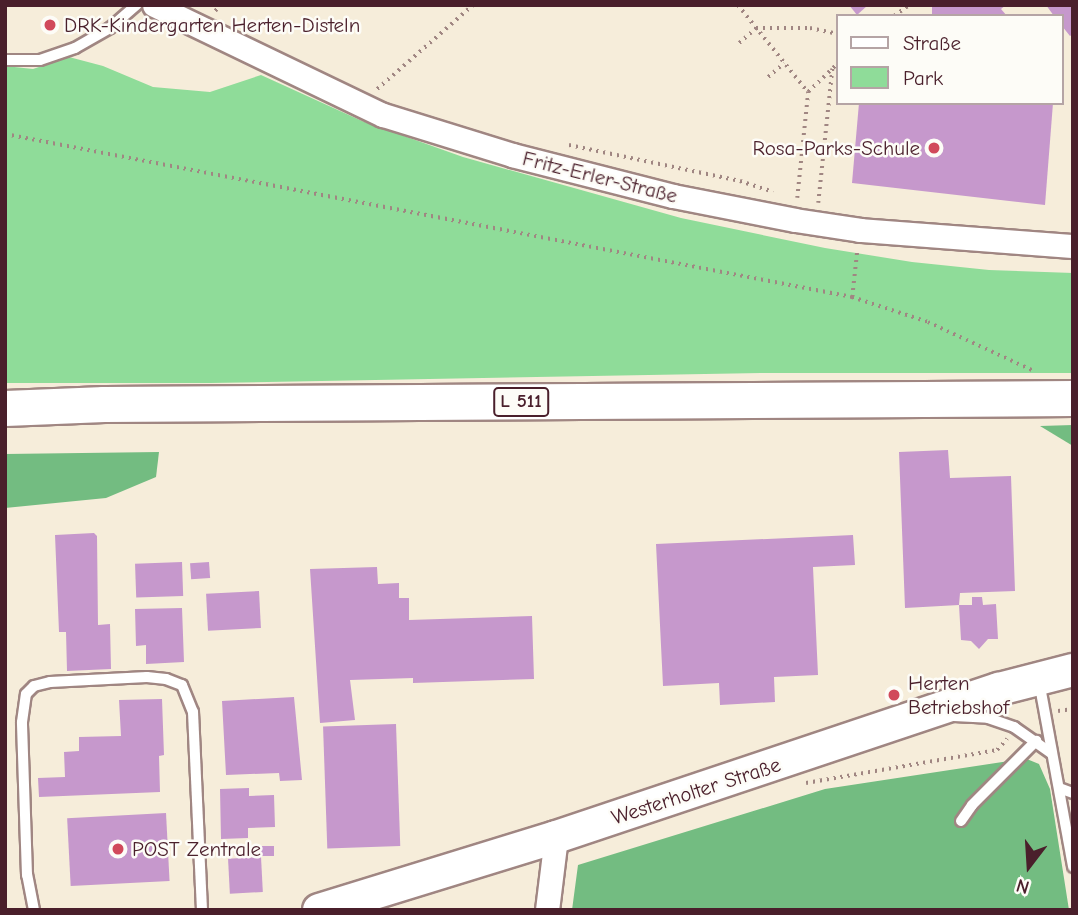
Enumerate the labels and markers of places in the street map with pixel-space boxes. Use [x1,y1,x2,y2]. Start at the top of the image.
place label: DRK-Kindergarten Herten-Disteln [64,12,360,38]
marker: DRK-Kindergarten Herten-Disteln [42,17,58,33]
place label: Rosa-Parks-Schule [753,135,920,161]
marker: Rosa-Parks-Schule [926,140,942,156]
place label: Herten Betriebshof [908,670,1009,720]
marker: Herten Betriebshof [886,687,902,703]
place label: POST Zentrale [132,836,261,862]
marker: POST Zentrale [110,841,126,857]

